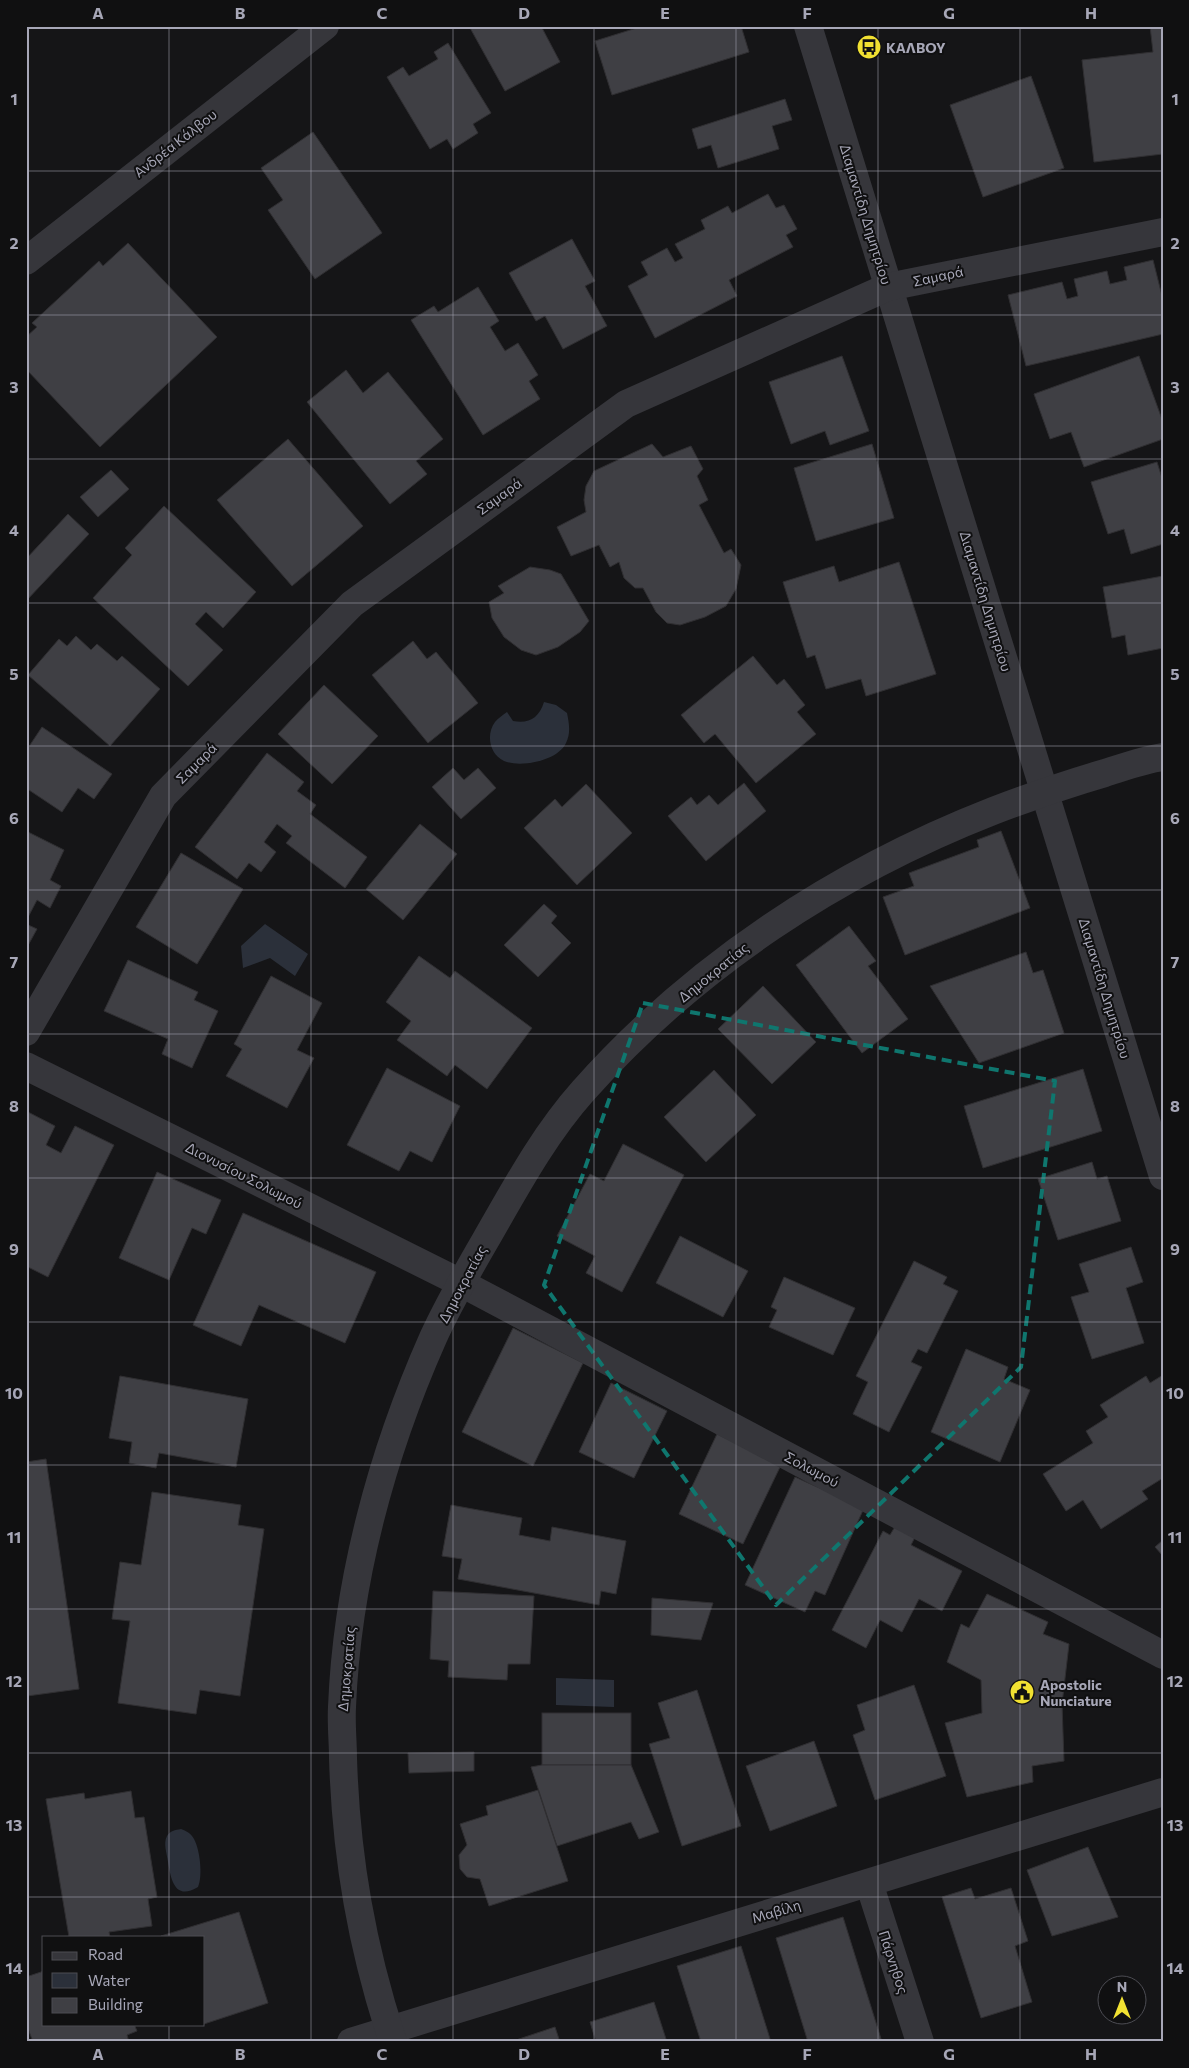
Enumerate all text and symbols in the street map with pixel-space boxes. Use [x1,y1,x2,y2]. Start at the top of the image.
text: A [92,3,104,22]
text: B [235,3,246,22]
text: C [377,3,388,22]
text: D [518,3,530,22]
text: E [660,3,670,22]
text: F [802,3,812,22]
text: G [943,3,955,22]
text: H [1085,3,1097,22]
bus stop icon: ΚΑΛΒΟΥ [856,34,882,60]
place label: ΚΑΛΒΟΥ [886,39,946,56]
text: 1 [10,89,18,108]
text: 1 [1171,89,1179,108]
street label: Ανδρέα Κάλβου [130,105,220,181]
street label: Διαμαντίδη Δημητρίου [837,142,896,286]
text: 2 [9,233,19,252]
text: 2 [1170,233,1180,252]
street label: Σαμαρά [911,262,965,290]
text: 3 [9,377,19,396]
text: 3 [1170,377,1180,396]
street label: Σαμαρά [473,474,525,518]
text: 4 [9,520,19,539]
text: 4 [1170,520,1180,539]
street label: Διαμαντίδη Δημητρίου [957,529,1016,673]
text: 5 [9,664,19,683]
text: 5 [1170,664,1180,683]
street label: Σαμαρά [172,739,220,787]
text: 6 [9,808,19,827]
text: 6 [1170,808,1180,827]
street label: Διαμαντίδη Δημητρίου [1076,916,1135,1060]
street label: Δημοκρατίας [674,938,752,1005]
text: 7 [10,952,19,971]
text: 7 [1171,952,1180,971]
text: 8 [9,1096,19,1115]
text: 8 [1170,1096,1180,1115]
street label: Διονυσίου Σολωμού [183,1138,305,1212]
text: 9 [9,1239,19,1258]
text: 9 [1170,1239,1180,1258]
street label: Δημοκρατίας [434,1242,490,1326]
text: 10 [5,1383,23,1402]
text: 10 [1166,1383,1184,1402]
street label: Σολωμού [782,1448,842,1490]
text: 11 [7,1527,21,1546]
text: 11 [1168,1527,1182,1546]
street label: Δημοκρατίας [334,1626,358,1712]
text: 12 [6,1671,22,1690]
text: 12 [1167,1671,1183,1690]
place label: Apostolic Nunciature [1040,1676,1112,1709]
public building icon: Apostolic Nunciature [1009,1679,1035,1705]
text: 13 [6,1815,22,1834]
text: 13 [1167,1815,1183,1834]
street label: Μαβίλη [750,1896,802,1926]
street label: Πάρνηθος [876,1928,912,1996]
legend [42,1936,205,2026]
text: Road [88,1945,123,1963]
text: 14 [5,1958,23,1977]
text: 14 [1166,1958,1184,1977]
text: Water [88,1971,130,1989]
north arrow [1096,1976,1146,2026]
text: N [1117,1978,1127,1995]
text: Building [88,1995,143,2013]
text: A [92,2044,104,2063]
text: B [235,2044,246,2063]
text: C [377,2044,388,2063]
text: D [518,2044,530,2063]
text: E [660,2044,670,2063]
text: F [802,2044,812,2063]
text: G [943,2044,955,2063]
text: H [1085,2044,1097,2063]

